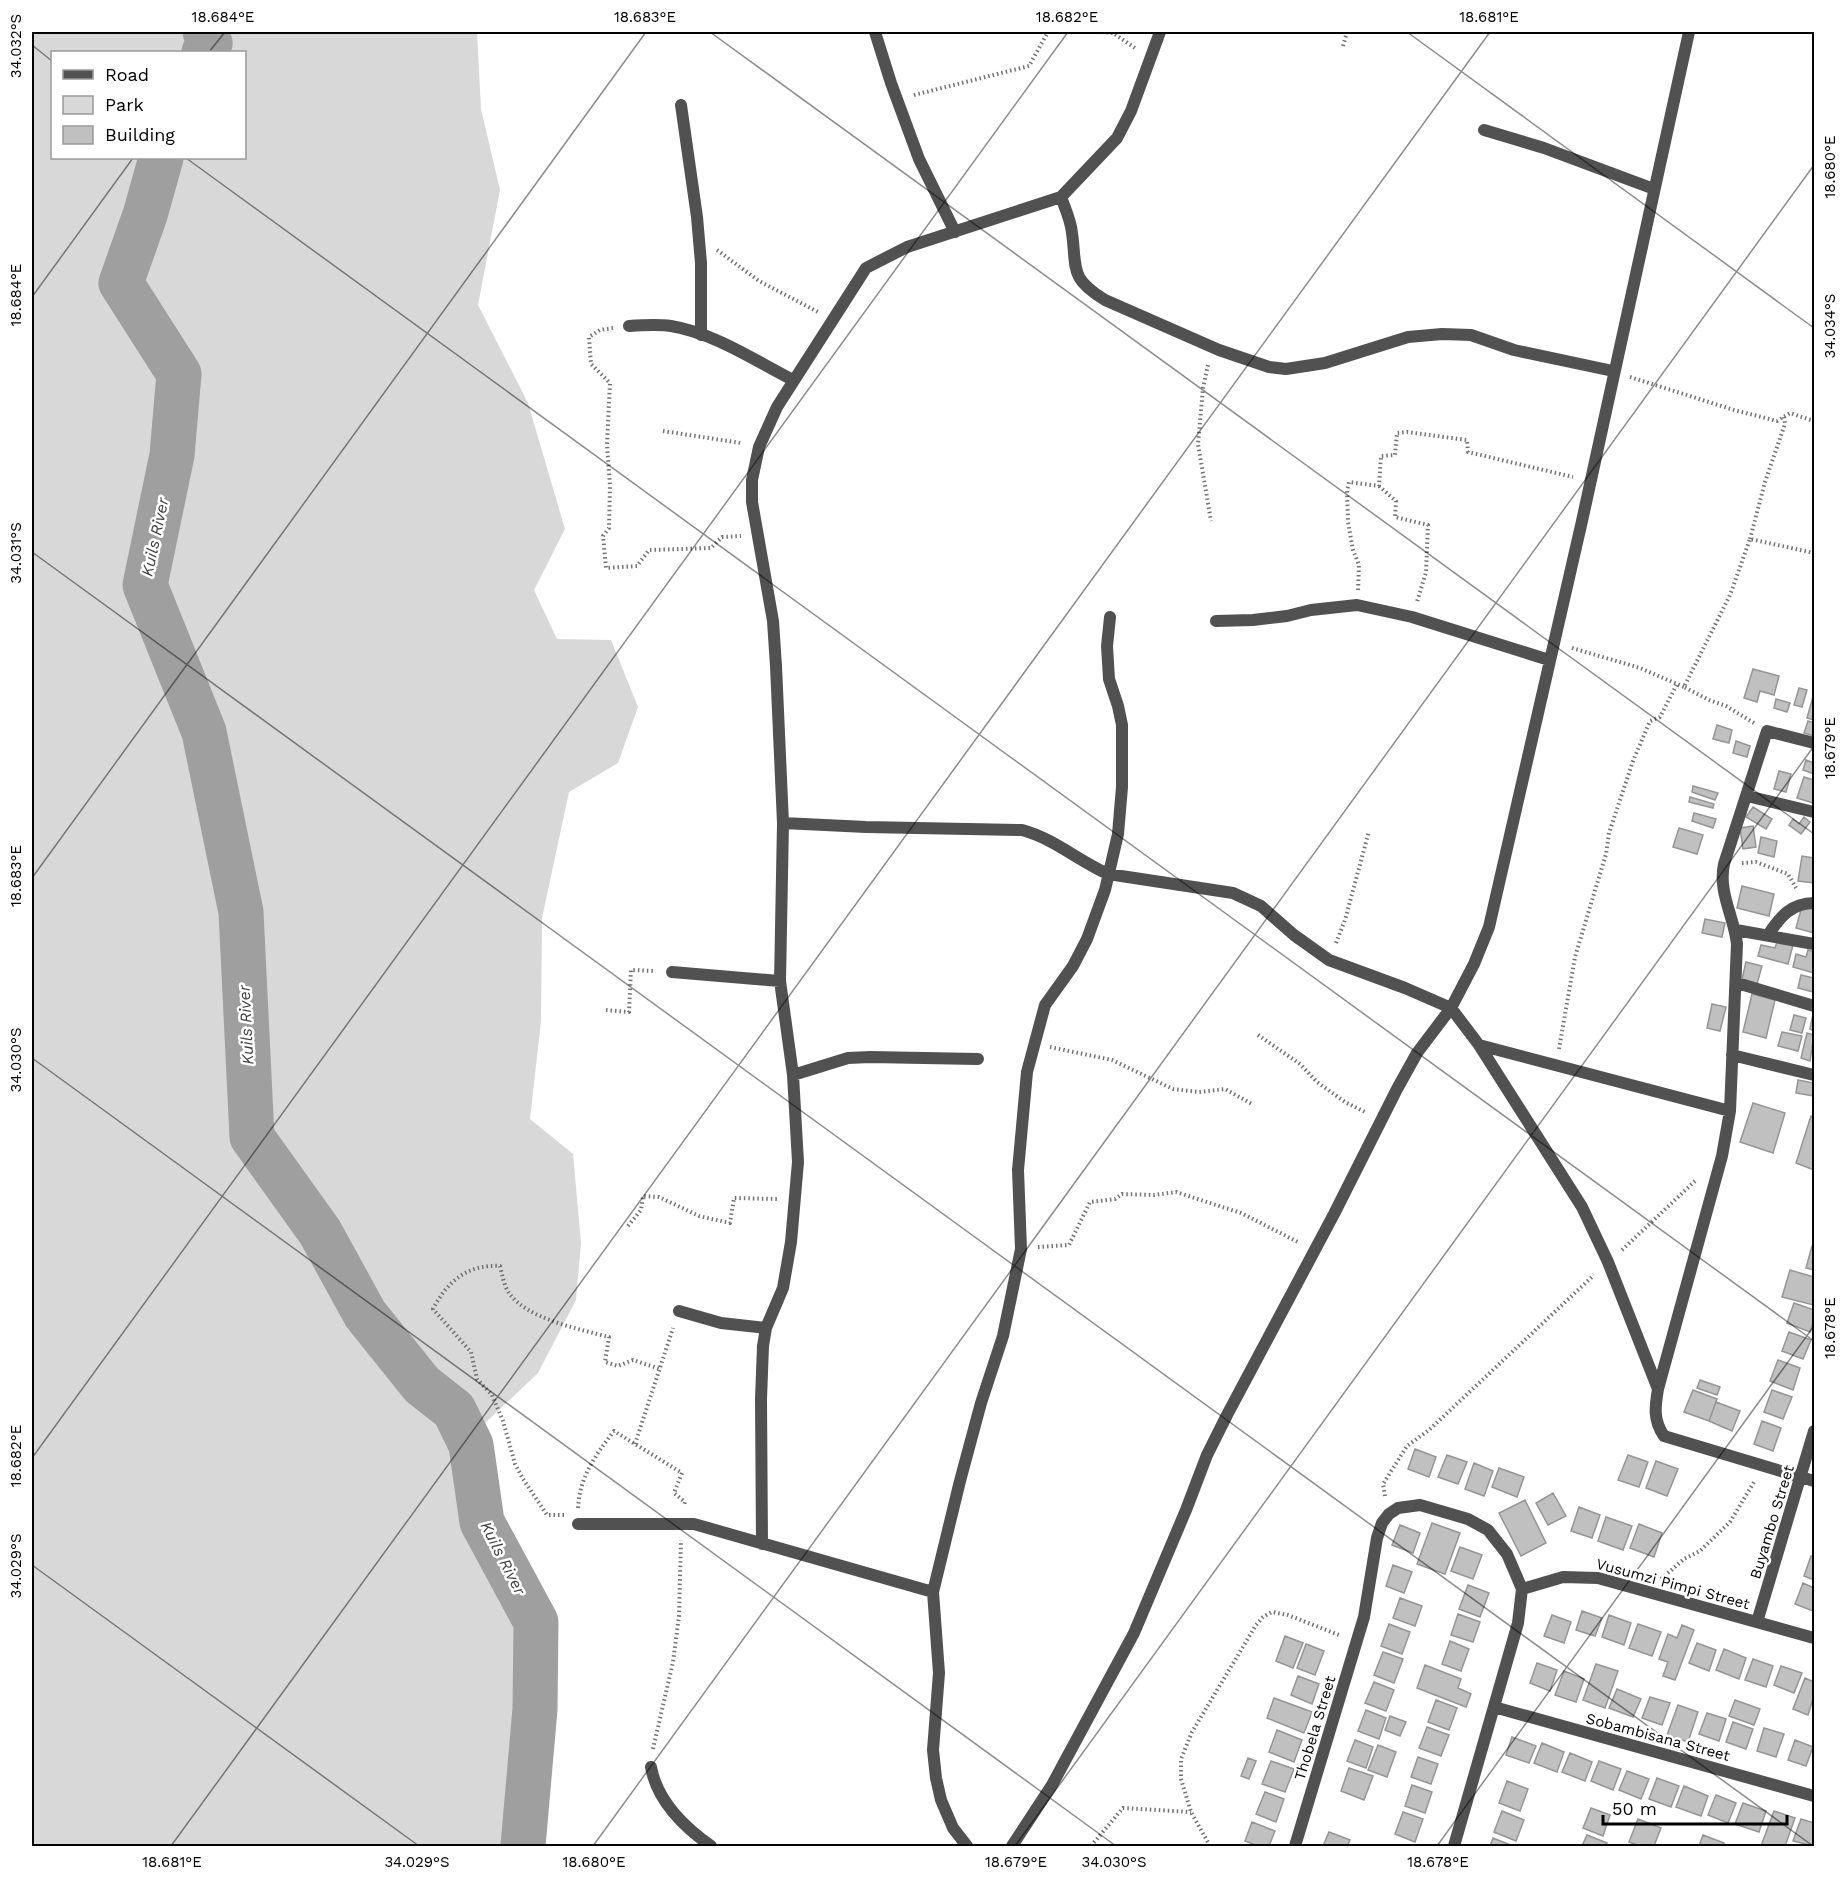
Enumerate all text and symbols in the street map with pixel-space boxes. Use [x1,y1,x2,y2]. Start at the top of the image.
text: 18.684°E [192,8,254,26]
text: 18.683°E [614,8,676,26]
text: 18.682°E [1036,8,1098,26]
text: 18.681°E [1459,8,1519,26]
text: 34.032°S [7,14,25,78]
legend [51,51,246,159]
text: Road [105,64,149,85]
text: Park [105,94,144,115]
text: Building [105,124,175,145]
text: 18.680°E [1821,135,1839,199]
text: 18.684°E [7,264,25,326]
text: 34.034°S [1821,294,1839,358]
water label: Kuils River [137,495,173,578]
text: 34.031°S [7,522,25,584]
text: 18.679°E [1821,717,1839,779]
text: 18.683°E [7,845,25,907]
water label: Kuils River [234,984,258,1065]
text: 34.030°S [7,1028,25,1093]
text: 18.678°E [1821,1297,1839,1359]
text: 18.682°E [7,1425,25,1487]
street label: Buyambo Street [1746,1462,1798,1581]
water label: Kuils River [476,1518,530,1599]
text: 34.029°S [7,1533,25,1599]
street label: Vusumzi Pimpi Street [1594,1555,1752,1613]
street label: Thobela Street [1291,1673,1340,1782]
street label: Sobambisana Street [1584,1709,1733,1765]
scale bar [1603,1788,1788,1826]
text: 50 m [1612,1798,1657,1819]
text: 18.681°E [142,1853,202,1871]
text: 34.029°S [384,1853,450,1871]
text: 18.680°E [562,1853,626,1871]
text: 18.679°E [985,1853,1047,1871]
text: 34.030°S [1082,1853,1147,1871]
text: 18.678°E [1407,1853,1469,1871]

